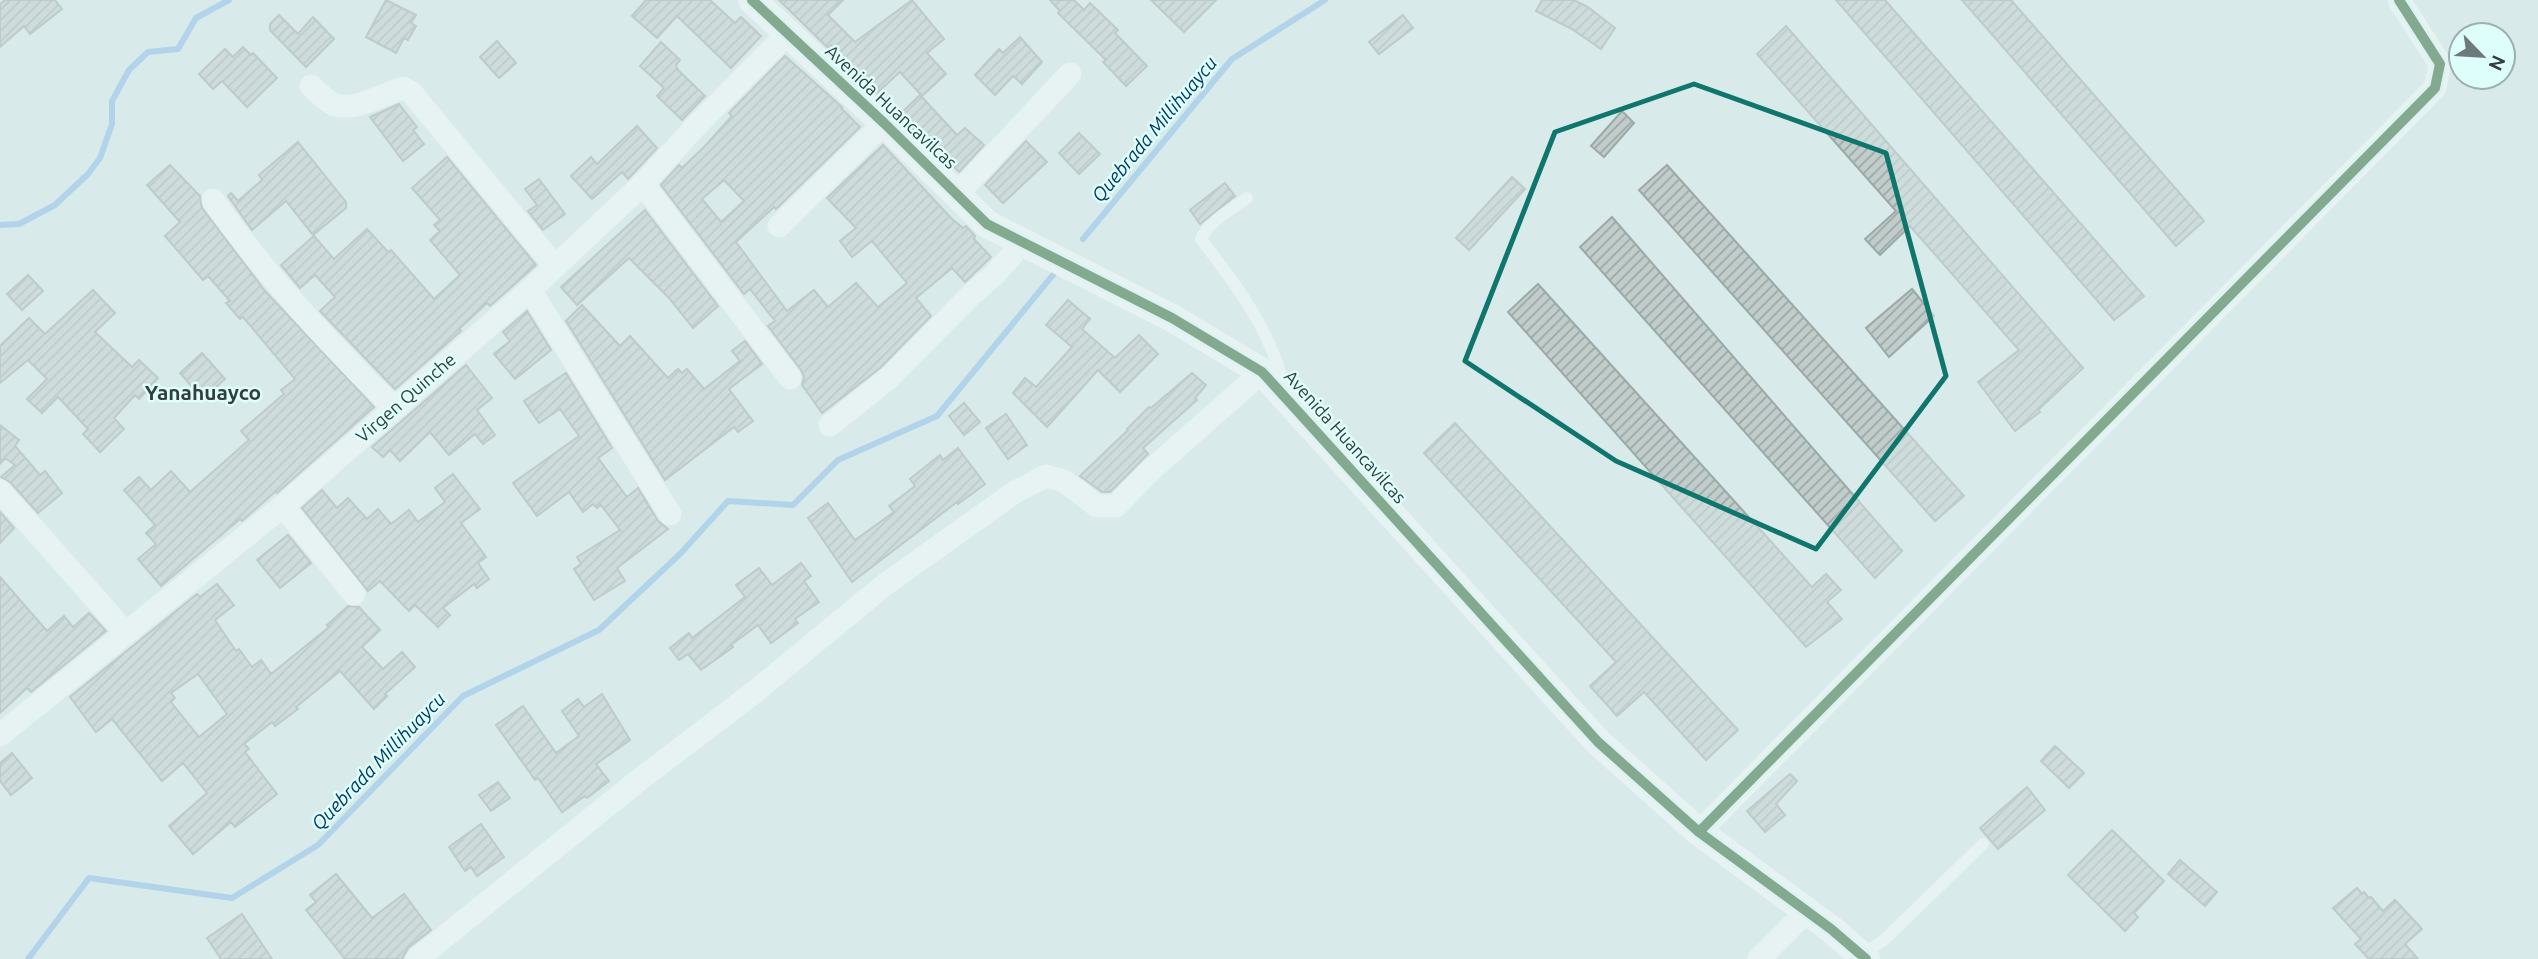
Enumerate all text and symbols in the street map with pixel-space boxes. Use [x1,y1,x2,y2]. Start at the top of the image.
north arrow [2447,21,2517,91]
street label: Avenida Huancavilcas [822,40,961,172]
water label: Quebrada Millihuaycu [1087,52,1221,206]
text: N [2484,52,2510,74]
street label: Virgen Quinche [351,349,460,447]
street label: Avenida Huancavilcas [1281,366,1411,507]
district label: Yanahuayco [145,380,261,404]
water label: Quebrada Millihuaycu [307,688,449,834]

